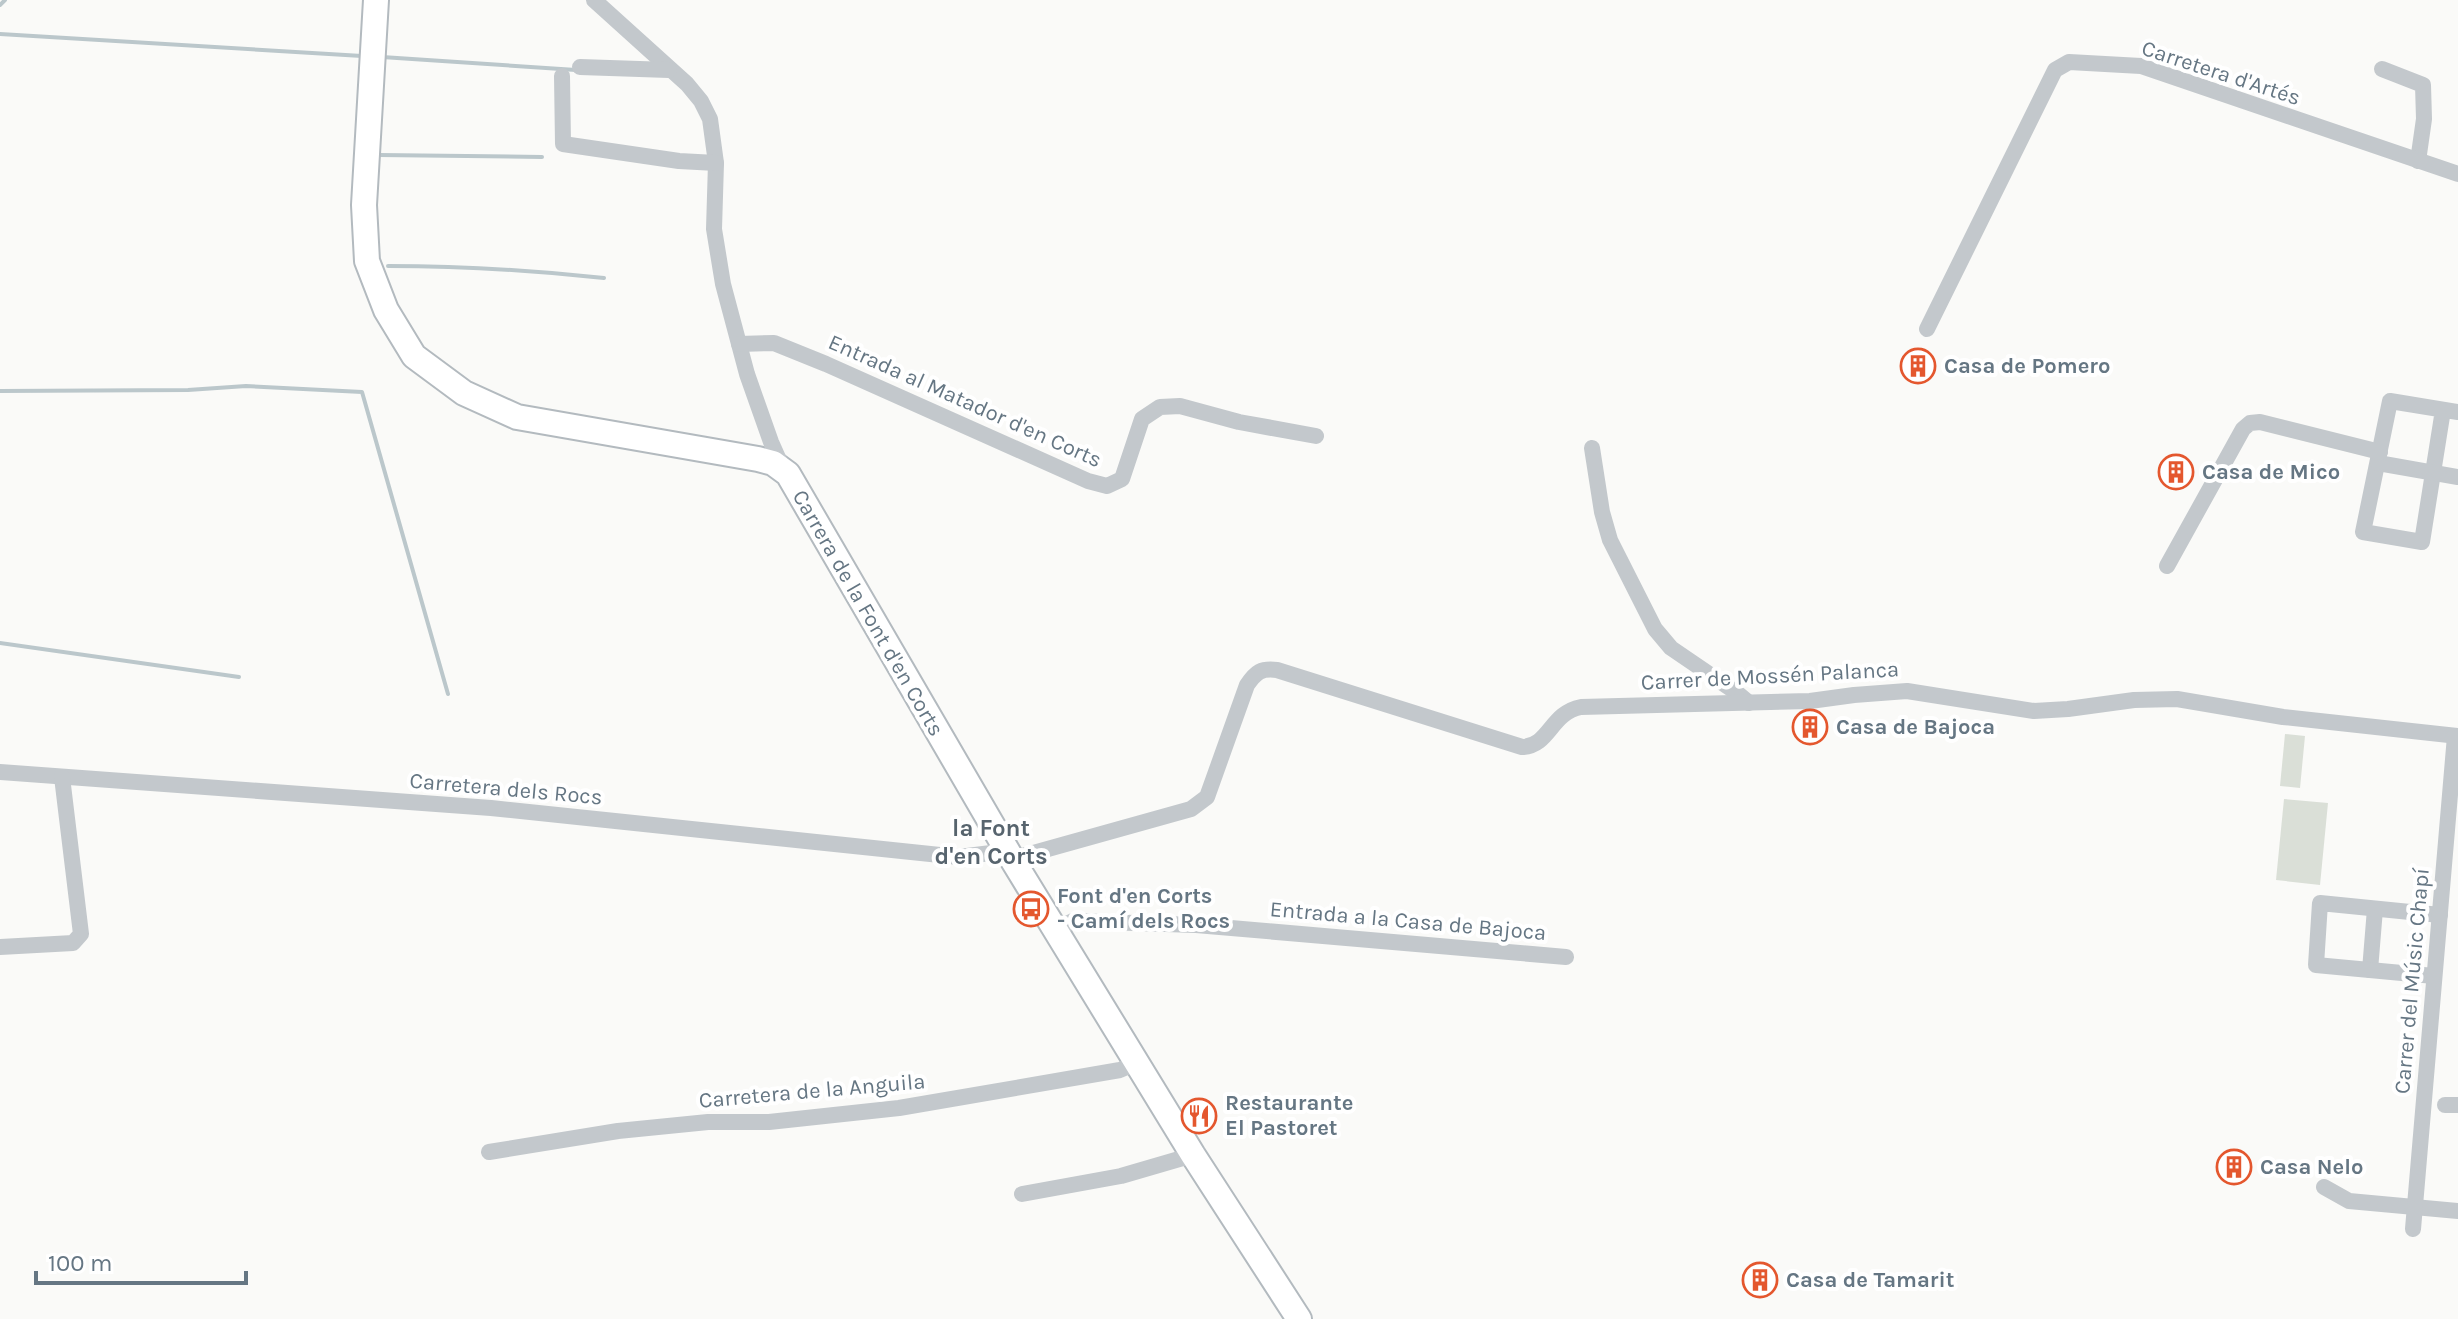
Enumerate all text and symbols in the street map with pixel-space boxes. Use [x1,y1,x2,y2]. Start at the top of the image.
street label: Carretera d'Artés [2138,35,2304,111]
street label: Entrada al Matador d'en Corts [824,329,1106,473]
building icon: Casa de Pomero [1899,347,1937,385]
place label: Casa de Pomero [1944,353,2110,379]
building icon: Casa de Mico [2157,453,2195,491]
place label: Casa de Mico [2202,459,2340,485]
street label: Carrera de la Font d'en Corts [787,485,949,741]
street label: Carrer de Mossén Palanca [1640,656,1900,696]
building icon: Casa de Bajoca [1791,708,1829,746]
place label: Casa de Bajoca [1836,714,1995,740]
street label: Carretera dels Rocs [409,768,603,810]
district label: la Font d'en Corts [934,814,1048,870]
street label: Carrer del Músic Chapí [2389,867,2435,1095]
place label: Font d'en Corts - Camí dels Rocs [1057,883,1230,934]
bus stop icon: Font d'en Corts - Camí dels Rocs [1012,890,1050,928]
street label: Entrada a la Casa de Bajoca [1269,896,1547,946]
street label: Carretera de la Anguila [698,1068,926,1114]
place label: Restaurante El Pastoret [1225,1090,1353,1141]
restaurant icon: Restaurante El Pastoret [1180,1097,1218,1135]
building icon: Casa Nelo [2215,1148,2253,1186]
place label: Casa Nelo [2260,1154,2363,1180]
scale bar [36,1235,246,1285]
text: 100 m [48,1249,113,1277]
building icon: Casa de Tamarit [1741,1261,1779,1299]
place label: Casa de Tamarit [1786,1267,1955,1293]

